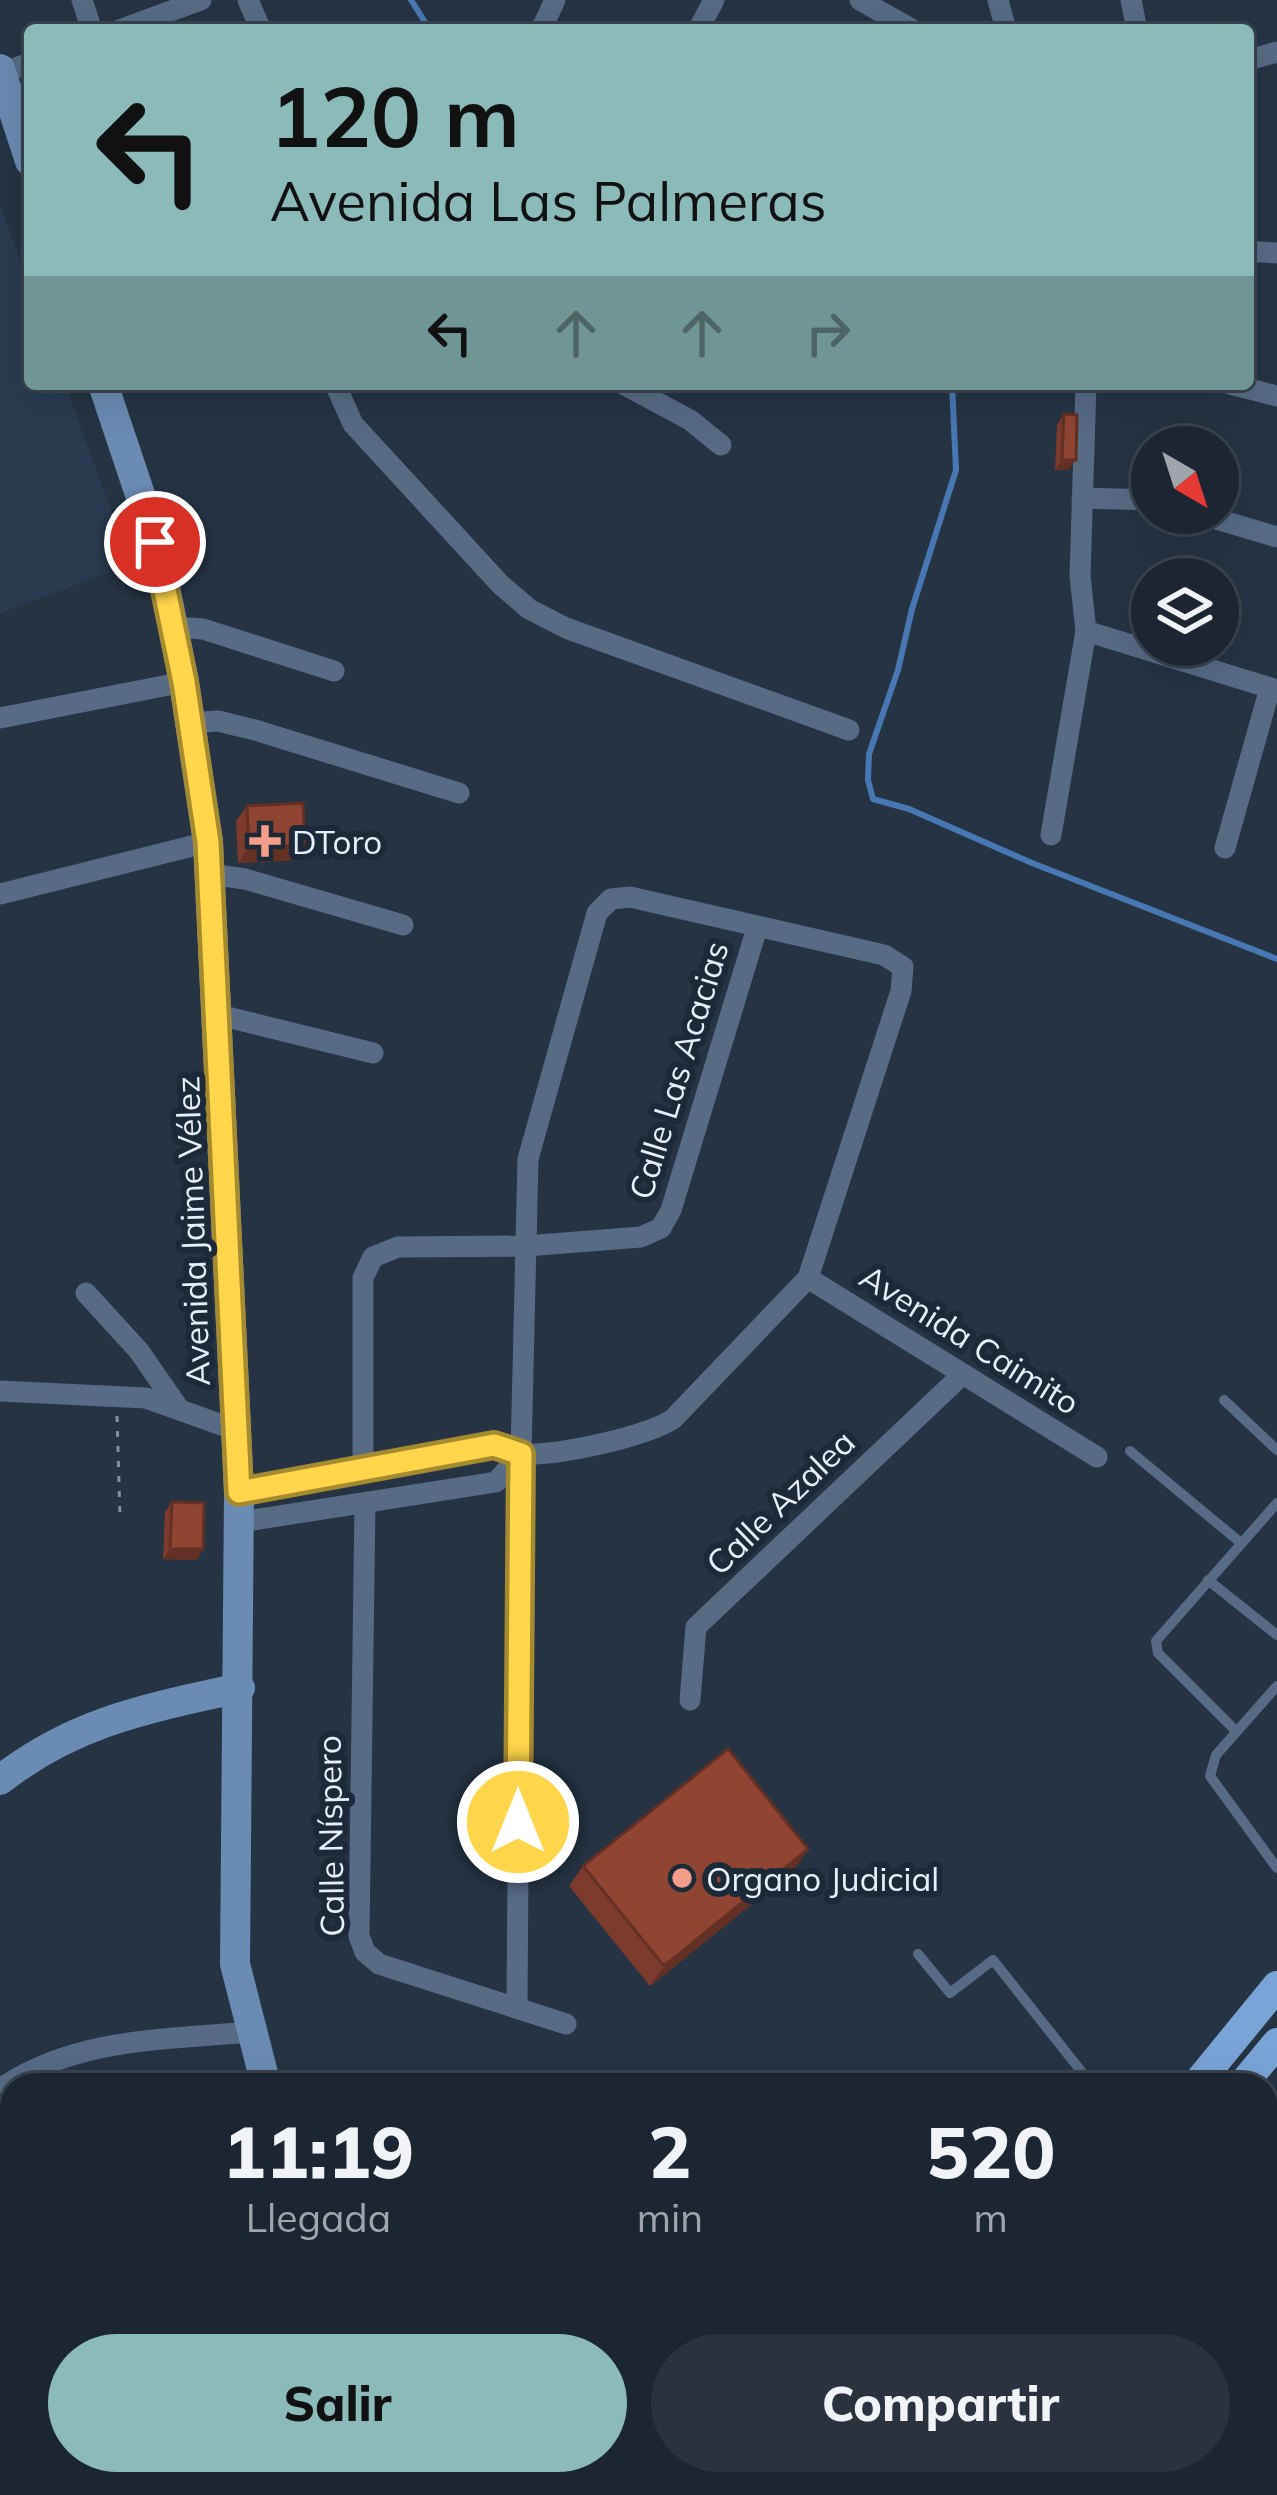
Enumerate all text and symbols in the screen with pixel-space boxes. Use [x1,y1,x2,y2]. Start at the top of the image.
text: 120 m [270,63,520,168]
icon: left [72,72,228,228]
text: Avenida Las Palmeras [270,167,826,235]
icon: left [417,300,483,366]
icon: ahead [543,300,609,366]
icon: ahead [669,300,735,366]
icon: right [795,300,861,366]
north arrow [1131,426,1239,534]
map controls [1131,426,1239,666]
pin [104,491,206,593]
icon: arrive [122,509,188,575]
button: layers [1131,558,1239,666]
place label: DToro [292,821,382,862]
marker: DToro [249,825,281,857]
street label: Calle Las Acacias [619,936,737,1204]
street label: Avenida Jaime Vélez [166,1075,218,1387]
street label: Avenida Caimito [853,1255,1087,1423]
street label: Calle Azalea [697,1421,863,1583]
street label: Calle Níspero [308,1735,352,1937]
position arrow [455,1759,581,1885]
place label: Organo Judicial [706,1858,939,1899]
marker: Organo Judicial [669,1865,695,1891]
text: 11:19 [223,2106,414,2196]
text: 2 [648,2106,692,2196]
text: 520 [926,2106,1055,2196]
text: Llegada [246,2193,391,2242]
text: min [637,2193,703,2242]
text: m [973,2193,1008,2242]
button: Salir [48,2334,627,2472]
button: Compartir [651,2334,1230,2472]

